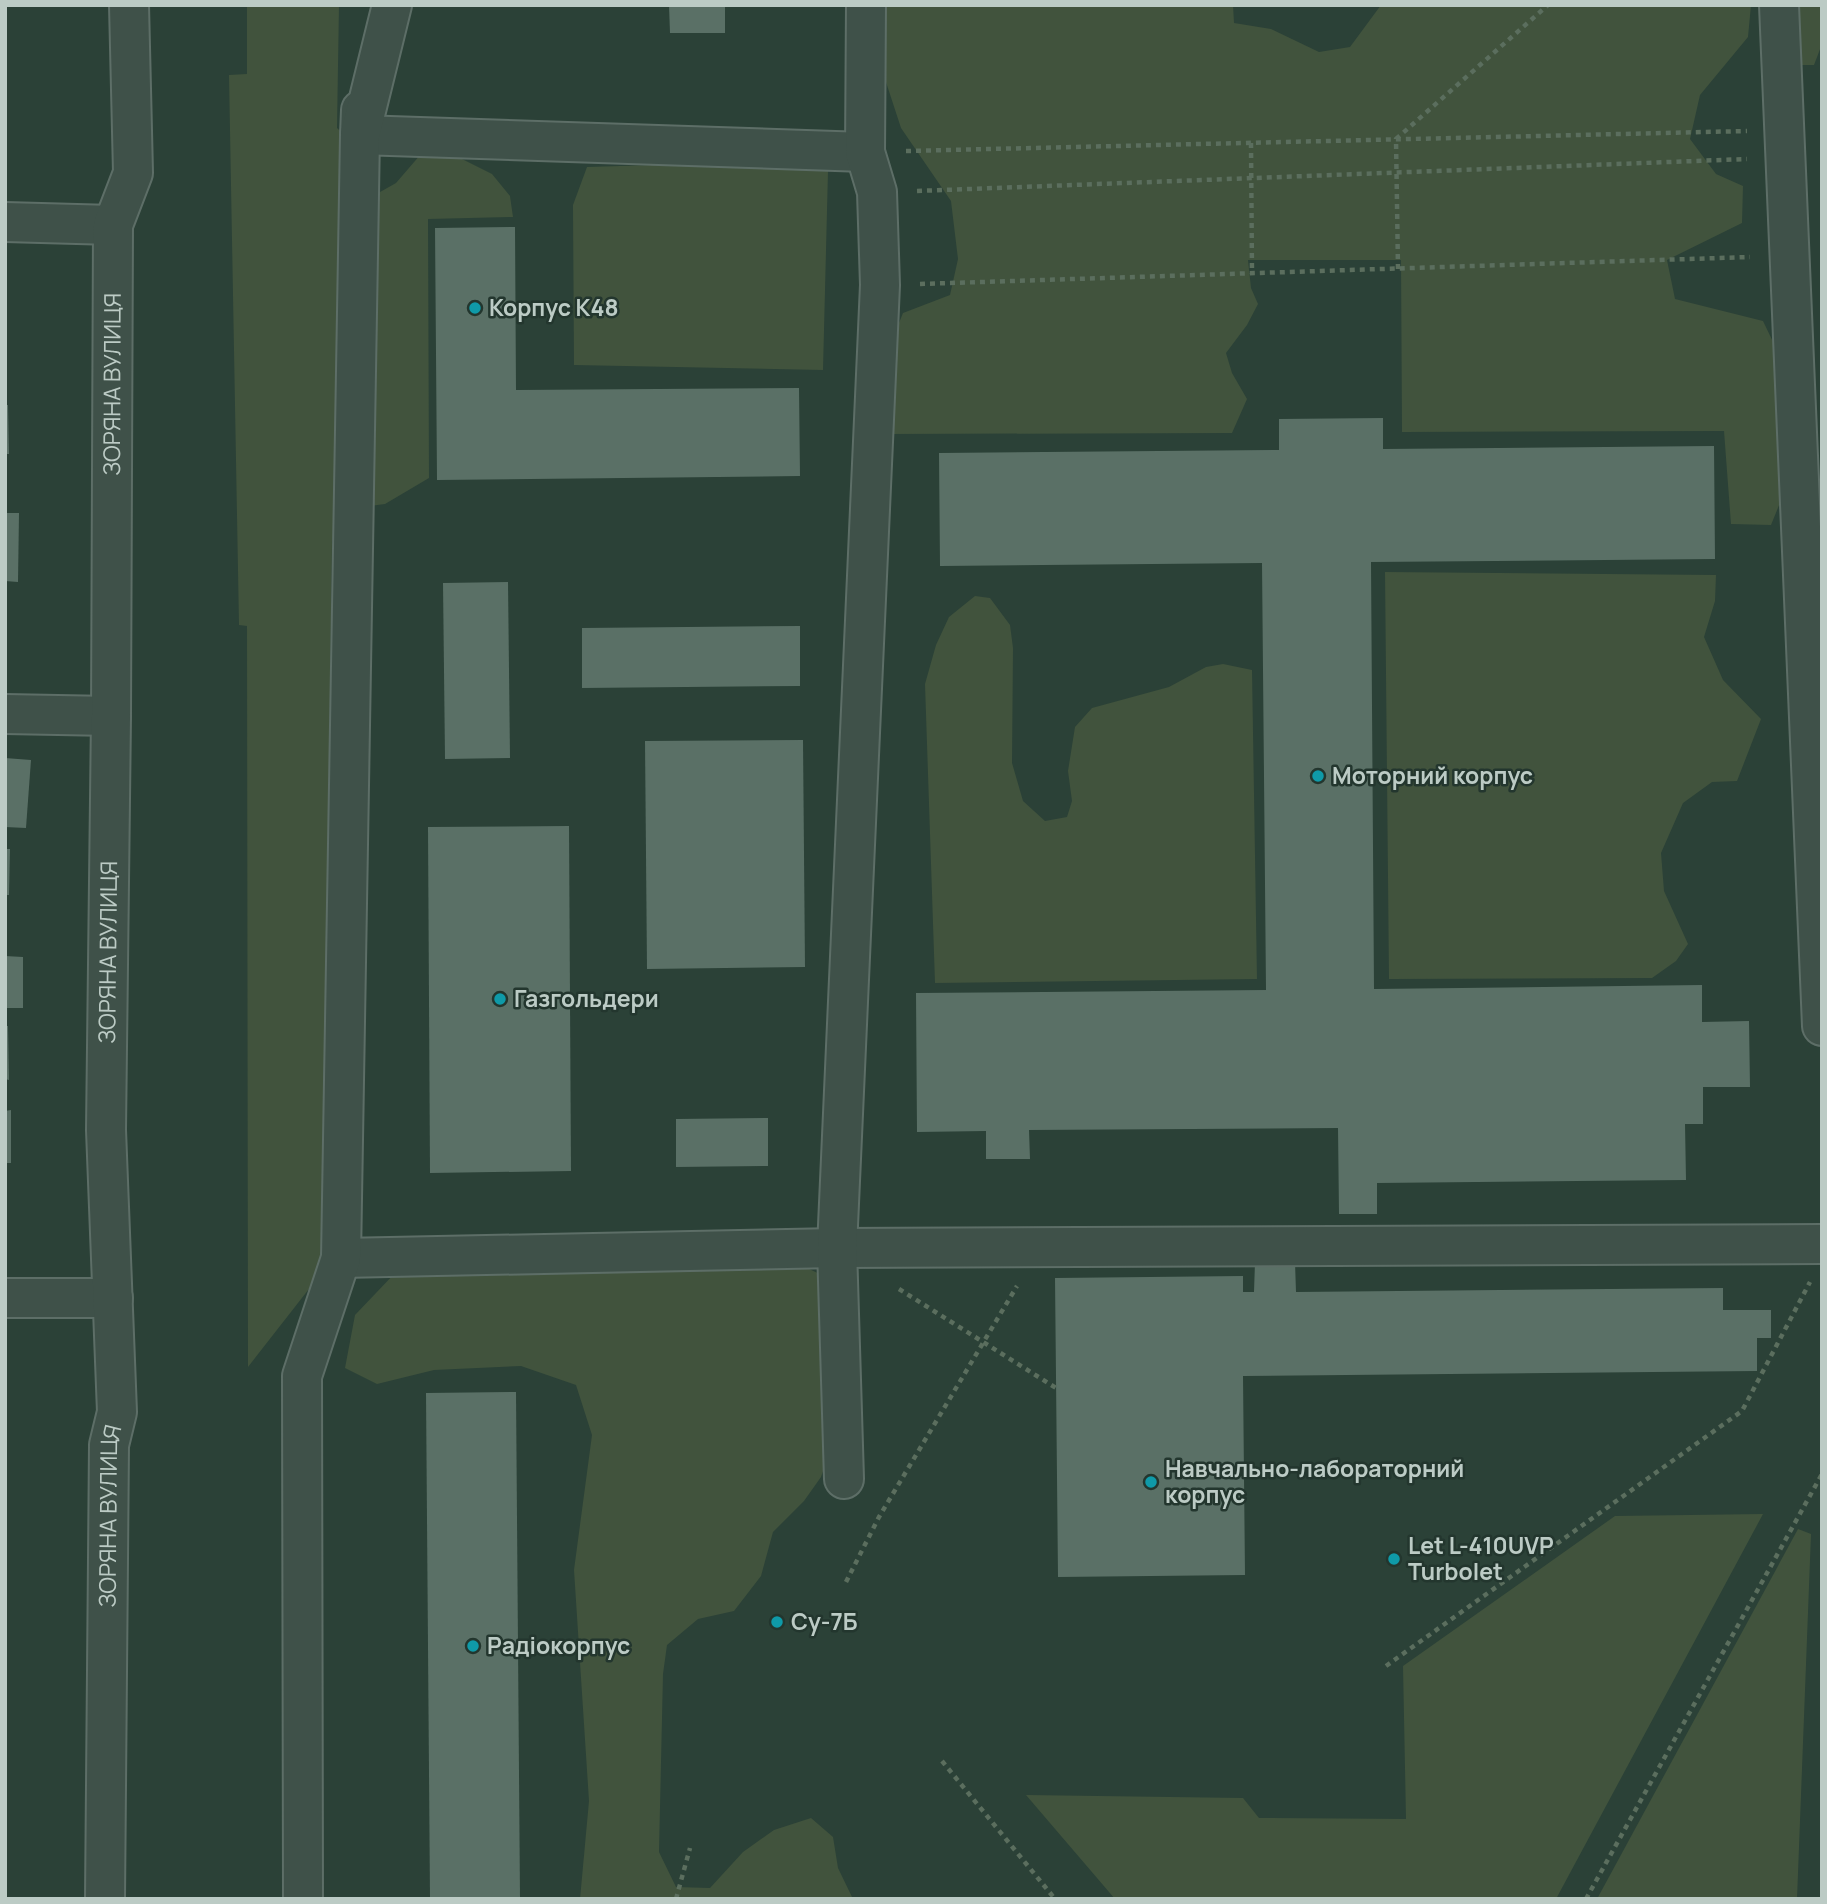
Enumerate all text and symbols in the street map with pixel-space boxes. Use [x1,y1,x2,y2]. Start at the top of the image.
place label: Корпус К48 [489,291,619,323]
street label: ЗОРЯНА ВУЛИЦЯ [95,293,128,476]
marker: Корпус К48 [467,300,483,316]
place label: Моторний корпус [1332,759,1533,791]
marker: Моторний корпус [1310,768,1326,784]
street label: ЗОРЯНА ВУЛИЦЯ [90,861,124,1044]
place label: Газгольдери [514,982,659,1014]
marker: Газгольдери [492,991,508,1007]
street label: ЗОРЯНА ВУЛИЦЯ [91,1421,128,1608]
place label: Навчально-лабораторний корпус [1165,1452,1464,1510]
marker: Навчально-лабораторний корпус [1143,1474,1159,1490]
place label: Let L-410UVP Turbolet [1408,1529,1554,1587]
marker: Let L-410UVP Turbolet [1386,1551,1402,1567]
place label: Су-7Б [791,1605,857,1637]
marker: Су-7Б [769,1614,785,1630]
place label: Радіокорпус [487,1629,630,1661]
marker: Радіокорпус [465,1638,481,1654]

